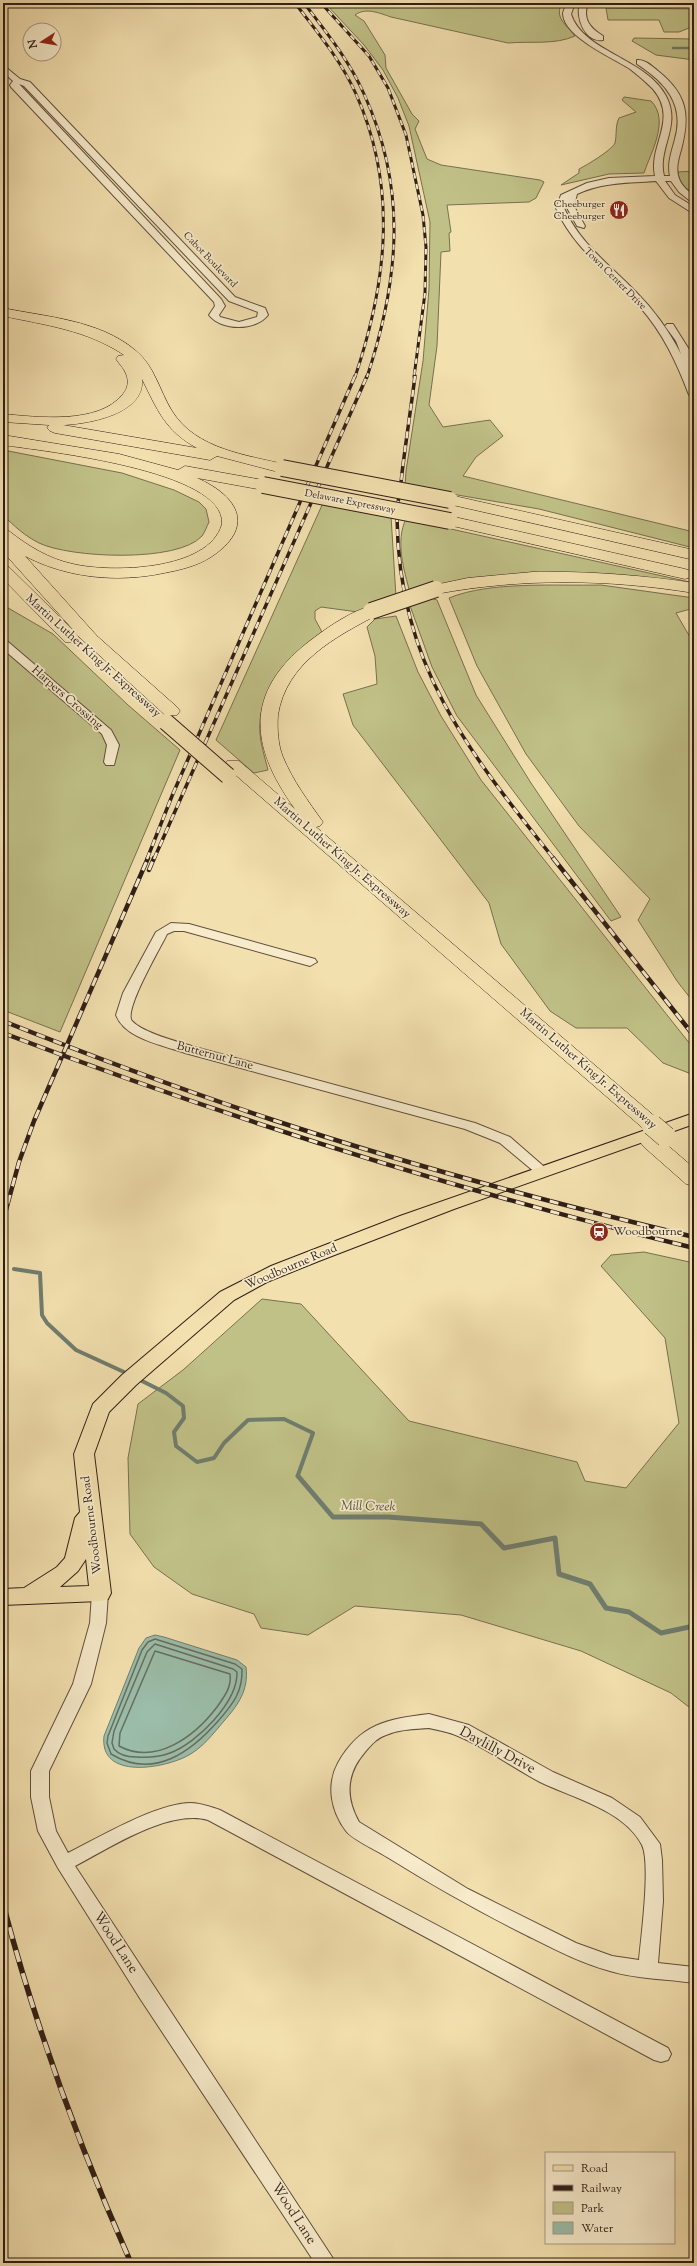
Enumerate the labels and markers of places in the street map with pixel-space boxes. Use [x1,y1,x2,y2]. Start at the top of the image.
place label: Cheeburger Cheeburger [554,197,605,224]
restaurant icon: Cheeburger Cheeburger [608,199,630,221]
station icon: Woodbourne [588,1221,610,1243]
place label: Woodbourne [613,1223,683,1241]

